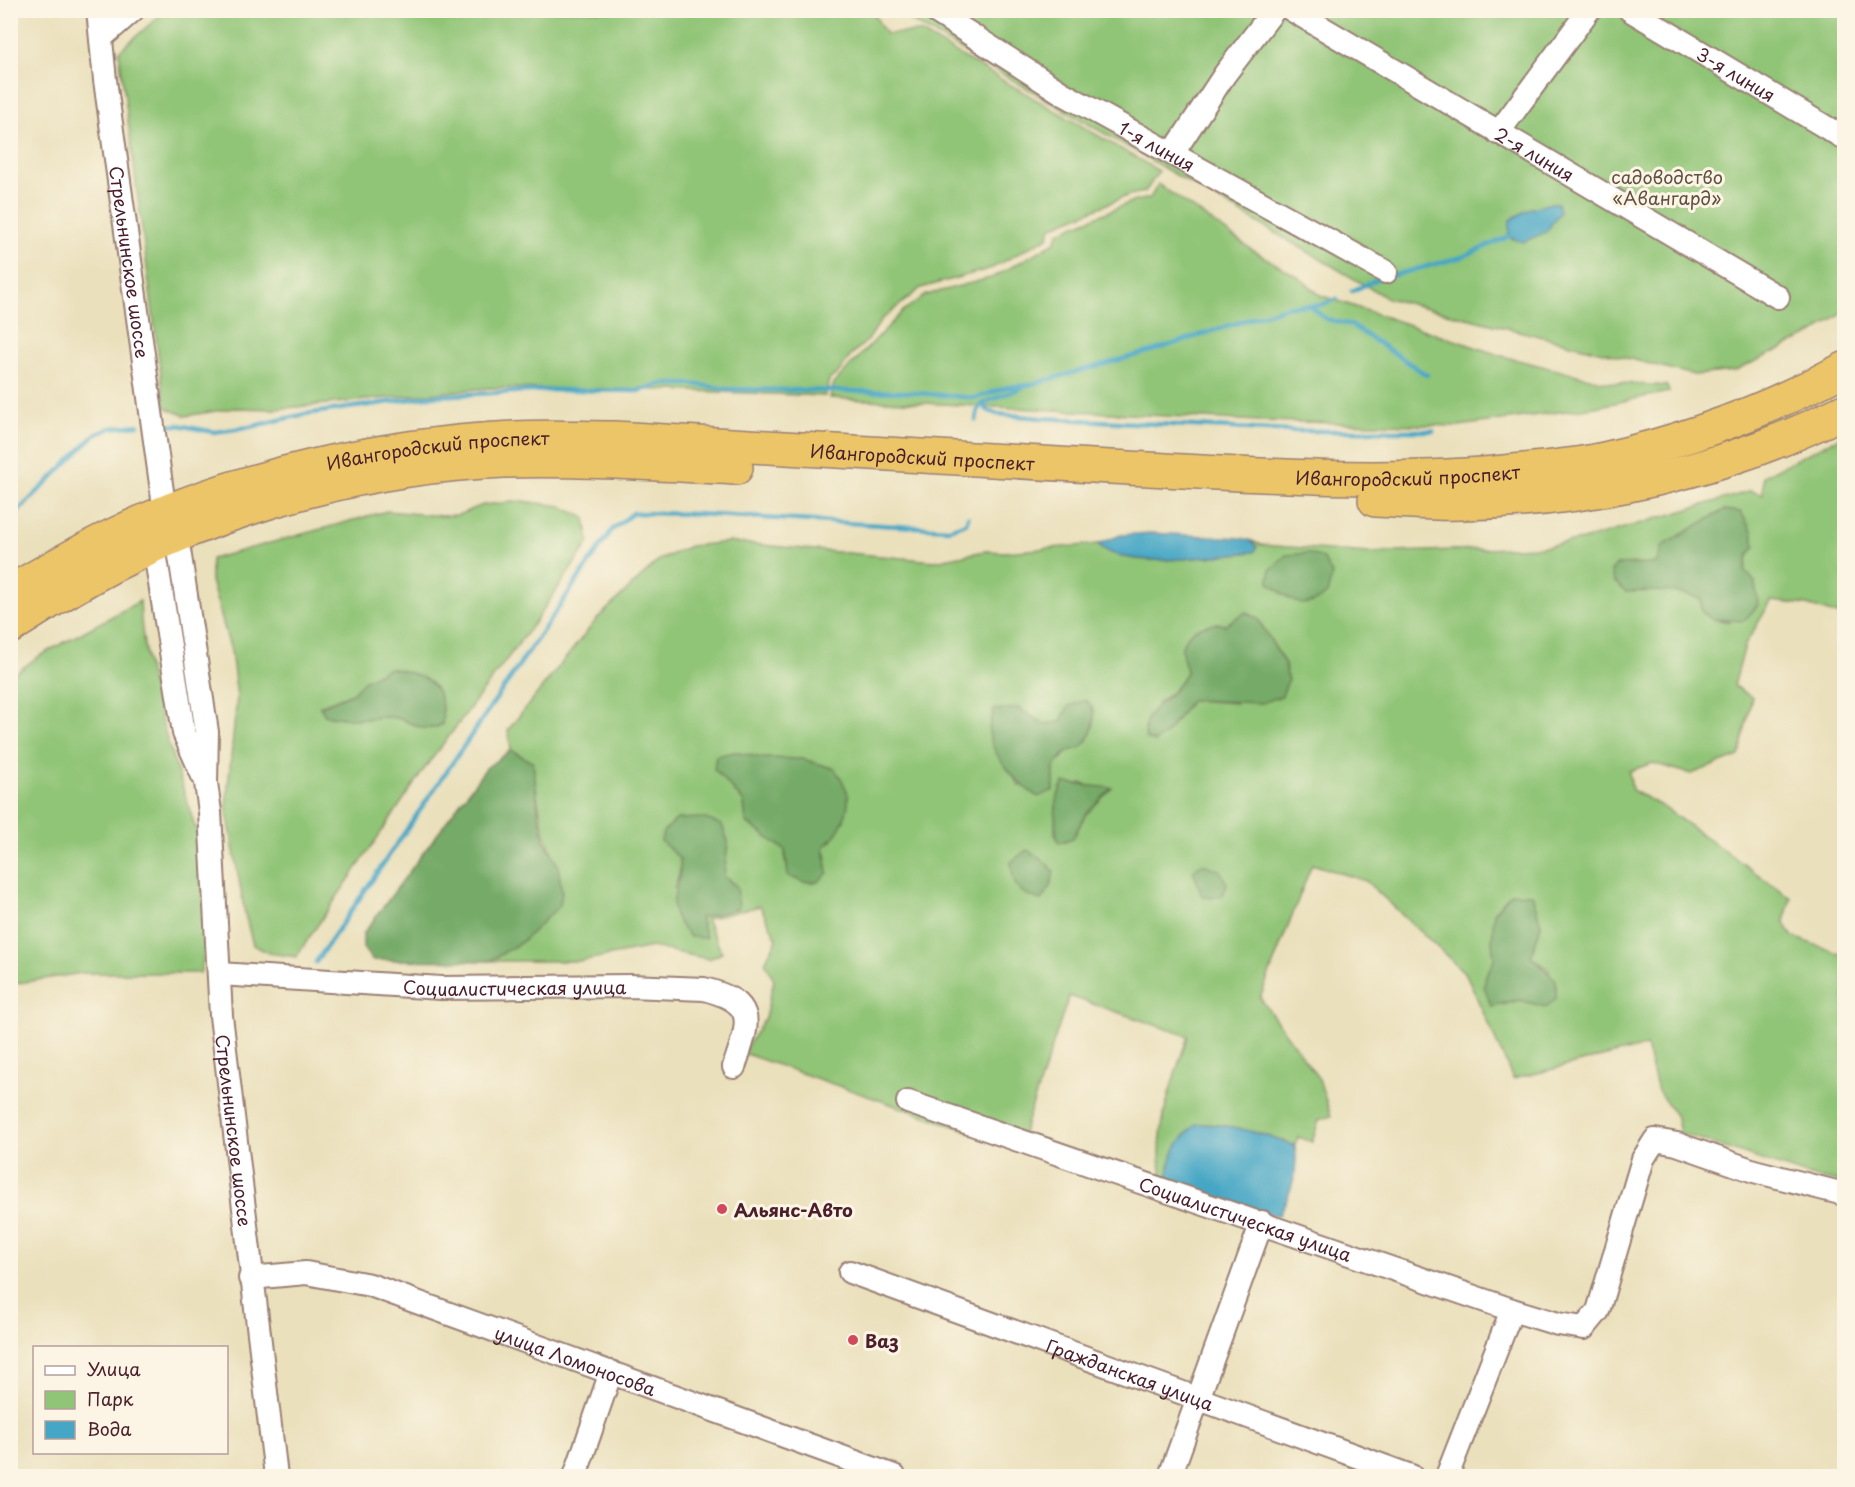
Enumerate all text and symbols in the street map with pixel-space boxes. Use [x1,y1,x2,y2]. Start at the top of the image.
street label: 3-я линия [1692,40,1781,108]
street label: 1-я линия [1114,114,1200,178]
street label: 2-я линия [1490,119,1580,187]
park label: садоводство «Авангард» [1611,163,1723,211]
street label: Стрельнинское шоссе [104,164,157,360]
street label: Ивангородский проспект [324,424,550,476]
street label: Ивангородский проспект [810,436,1036,476]
street label: Ивангородский проспект [1295,457,1522,491]
street label: Социалистическая улица [402,972,627,1002]
street label: Стрельнинское шоссе [210,1033,260,1228]
street label: Социалистическая улица [1136,1169,1356,1268]
place label: Альянс-Авто [734,1196,853,1223]
marker: Альянс-Авто [715,1202,729,1216]
street label: улица Ломоносова [491,1318,661,1402]
place label: Ваз [865,1327,899,1354]
street label: Гражданская улица [1043,1331,1218,1417]
marker: Ваз [846,1333,860,1347]
legend [33,1346,228,1454]
text: Улица [87,1355,141,1382]
text: Парк [87,1385,134,1412]
text: Вода [87,1415,132,1442]

